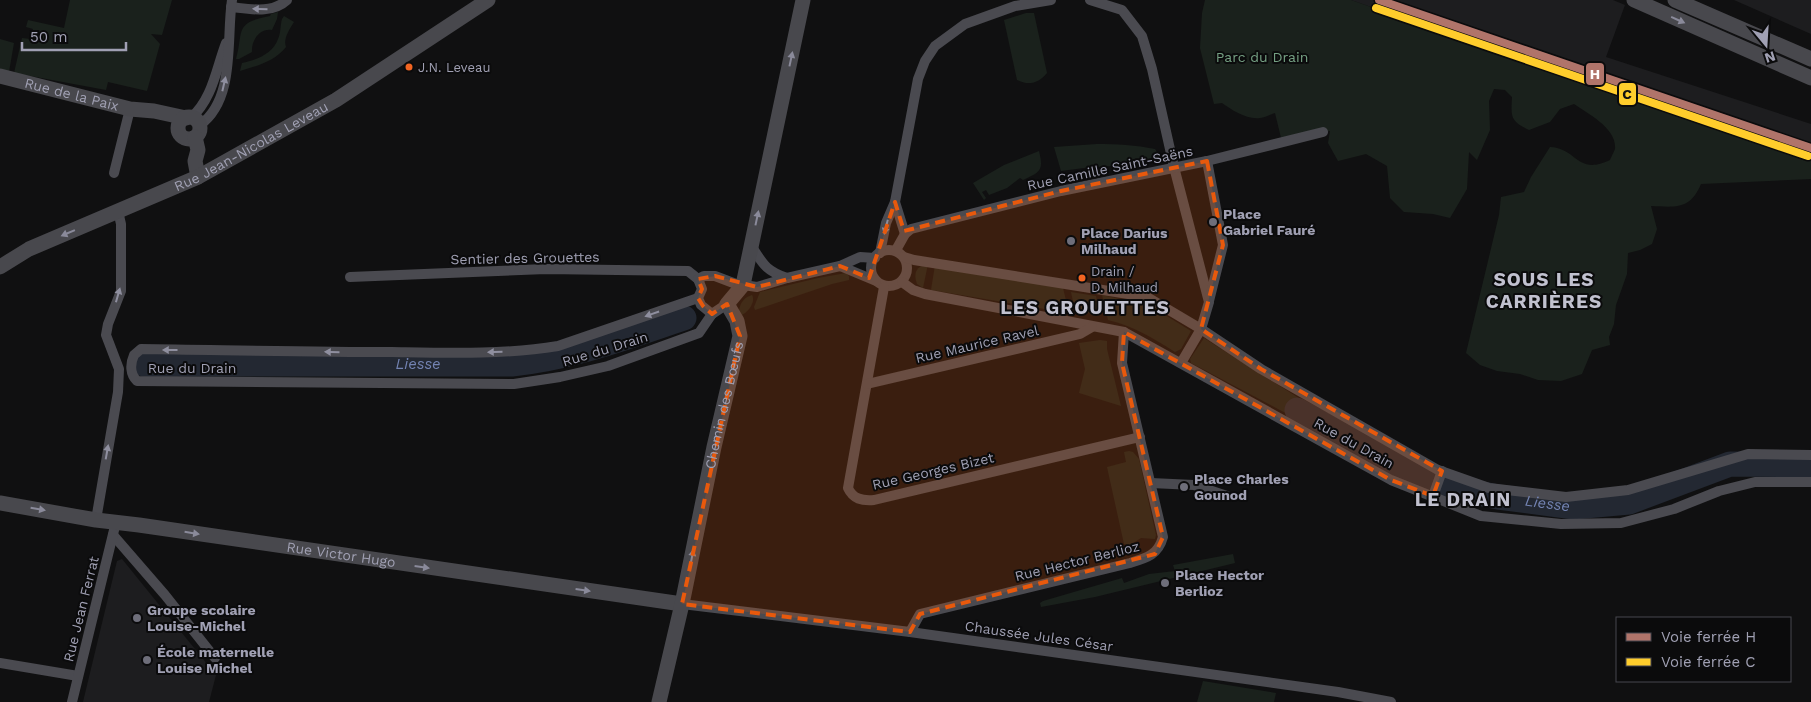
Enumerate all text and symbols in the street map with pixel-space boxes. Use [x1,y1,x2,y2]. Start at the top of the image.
one-way arrow [252,5,268,13]
one-way arrow [1671,16,1685,24]
scale bar [22,20,126,52]
north arrow [1741,20,1791,70]
text: 50 m [30,28,67,46]
text: N [1763,48,1777,67]
park label: Parc du Drain [1216,49,1308,65]
one-way arrow [787,51,795,66]
place label: J.N. Leveau [418,60,491,75]
marker: J.N. Leveau [404,62,414,72]
line badge: H [1585,62,1605,86]
text: H [1590,66,1600,82]
street label: Rue de la Paix [23,75,121,114]
one-way arrow [220,76,228,92]
line badge: C [1618,82,1637,106]
text: C [1622,86,1632,102]
street label: Rue Jean-Nicolas Leveau [172,98,331,194]
street label: Rue Camille Saint-Saëns [1026,143,1194,193]
place label: Place Gabriel Fauré [1223,206,1315,238]
one-way arrow [754,209,762,225]
marker: Place Gabriel Fauré [1207,216,1219,228]
one-way arrow [882,219,890,234]
place label: Place Darius Milhaud [1081,225,1168,257]
one-way arrow [61,229,75,237]
marker: Place Darius Milhaud [1065,235,1077,247]
street label: Sentier des Grouettes [450,249,600,267]
place label: Drain / D. Milhaud [1091,264,1158,295]
district label: SOUS LES CARRIÈRES [1486,268,1602,313]
marker: Drain / D. Milhaud [1077,273,1087,283]
one-way arrow [115,287,123,302]
district label: LES GROUETTES [1000,296,1170,319]
one-way arrow [644,311,659,318]
street label: Rue Maurice Ravel [914,322,1041,366]
street label: Rue du Drain [560,328,650,370]
street label: Chemin des Bœufs [702,340,746,470]
one-way arrow [162,346,178,354]
one-way arrow [324,347,340,355]
one-way arrow [487,348,503,356]
water label: Liesse [395,355,441,373]
street label: Rue du Drain [148,360,236,376]
street label: Rue du Drain [1311,415,1397,471]
one-way arrow [104,443,112,459]
street label: Rue Georges Bizet [871,449,995,493]
place label: Place Charles Gounod [1194,471,1289,503]
marker: Place Charles Gounod [1178,481,1190,493]
district label: LE DRAIN [1415,488,1511,511]
water label: Liesse [1524,492,1571,515]
one-way arrow [30,506,46,514]
one-way arrow [184,529,200,537]
street label: Rue Hector Berlioz [1013,538,1141,584]
street label: Rue Victor Hugo [286,539,397,570]
one-way arrow [688,549,696,564]
street label: Rue Jean Ferrat [60,554,102,663]
one-way arrow [414,563,430,571]
place label: Place Hector Berlioz [1175,567,1264,599]
marker: Place Hector Berlioz [1159,577,1171,589]
one-way arrow [575,586,591,594]
place label: Groupe scolaire Louise-Michel [147,602,256,634]
marker: Groupe scolaire Louise-Michel [131,612,143,624]
legend [1616,617,1791,682]
street label: Chaussée Jules César [964,618,1115,654]
text: Voie ferrée H [1661,628,1756,646]
place label: École maternelle Louise Michel [157,644,274,676]
text: Voie ferrée C [1661,653,1756,671]
marker: École maternelle Louise Michel [141,654,153,666]

